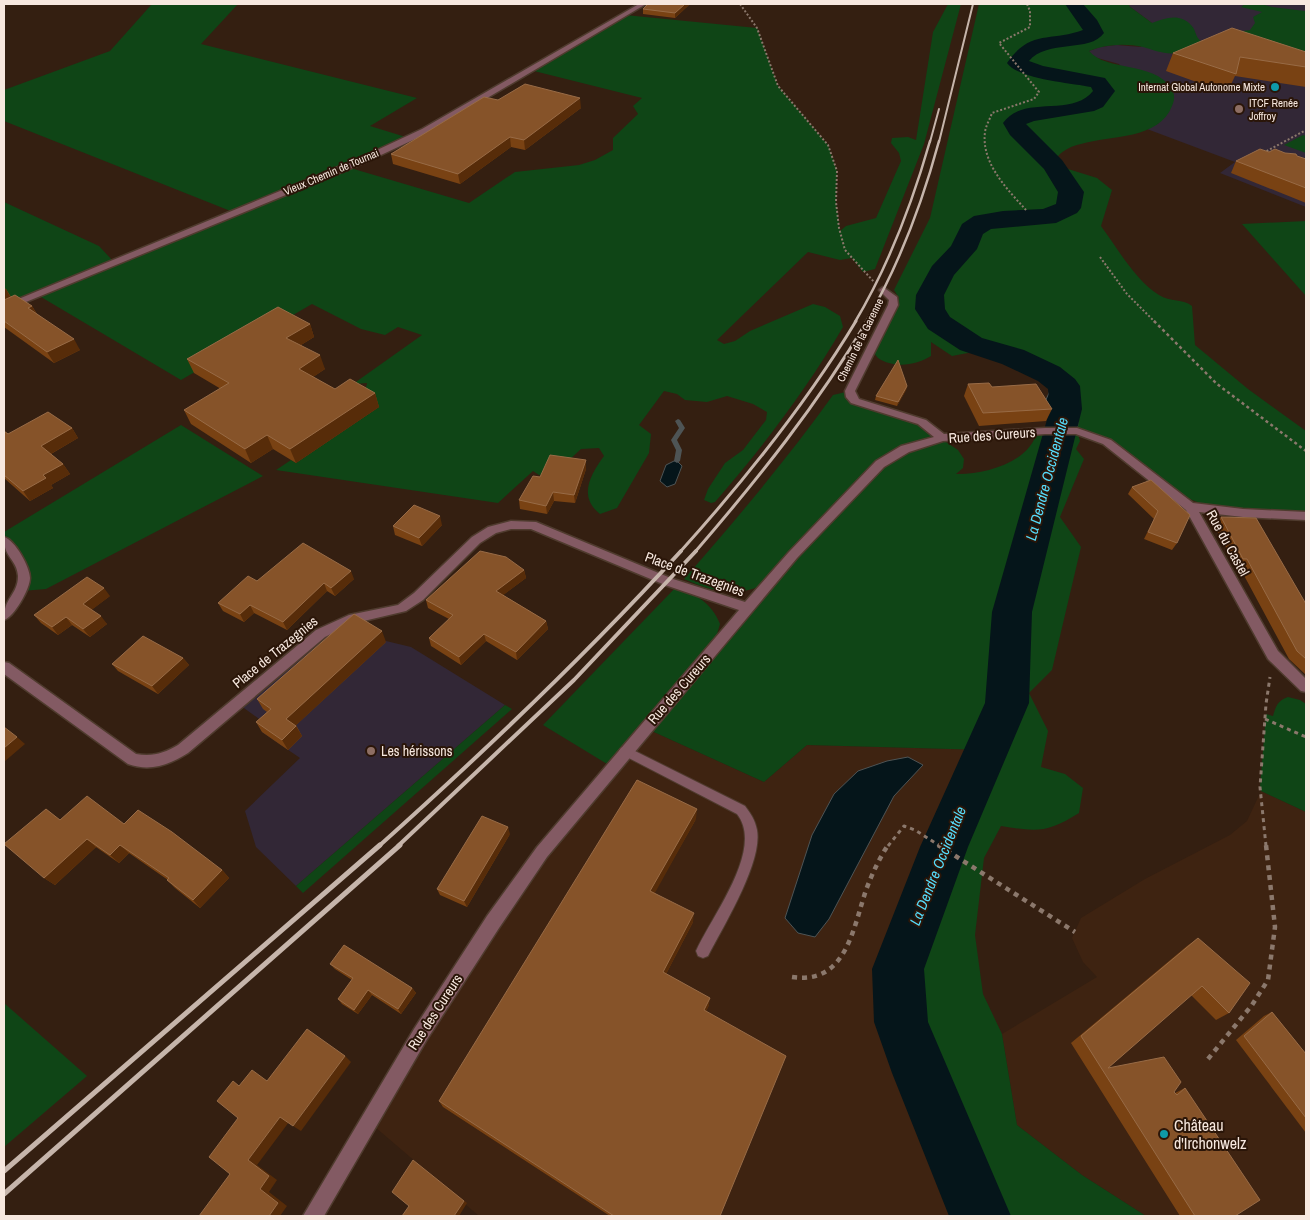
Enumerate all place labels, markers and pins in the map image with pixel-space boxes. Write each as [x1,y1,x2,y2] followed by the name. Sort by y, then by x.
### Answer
[1138,80,1265,94] place label: Internat Global Autonome Mixte
[1269,81,1281,93] marker: Internat Global Autonome Mixte
[1249,96,1298,123] place label: ITCF Renée Joffroy
[1233,103,1245,115] marker: ITCF Renée Joffroy
[381,742,453,760] place label: Les hérissons
[365,745,377,757] marker: Les hérissons
[1174,1114,1247,1154] place label: Château d'Irchonwelz
[1158,1128,1170,1140] marker: Château d'Irchonwelz

